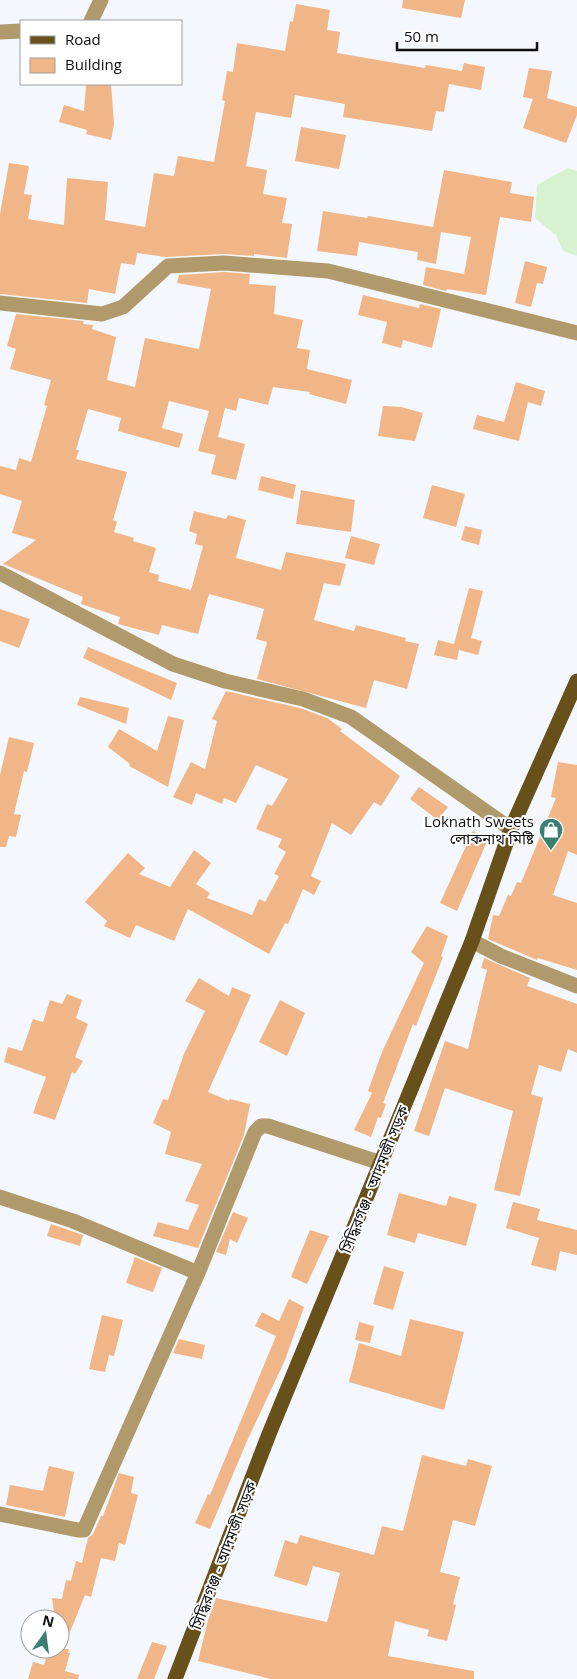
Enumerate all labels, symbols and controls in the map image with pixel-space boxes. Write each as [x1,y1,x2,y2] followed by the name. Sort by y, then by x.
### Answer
[20,20,182,85] legend
[397,20,537,52] scale bar
[404,26,439,46] text: 50 m
[65,29,101,49] text: Road
[65,54,122,74] text: Building
[424,811,535,848] place label: Loknath Sweets লোকনাথ মিষ্টি
[538,817,564,851] shop icon: Loknath Sweets লোকনাথ মিষ্টি
[335,1101,413,1257] street label: সিদ্ধিরগঞ্জ - আদমজী সড়ক
[185,1477,261,1633] street label: সিদ্ধিরগঞ্জ - আদমজী সড়ক
[20,1609,70,1659] north arrow
[40,1610,56,1631] text: N

